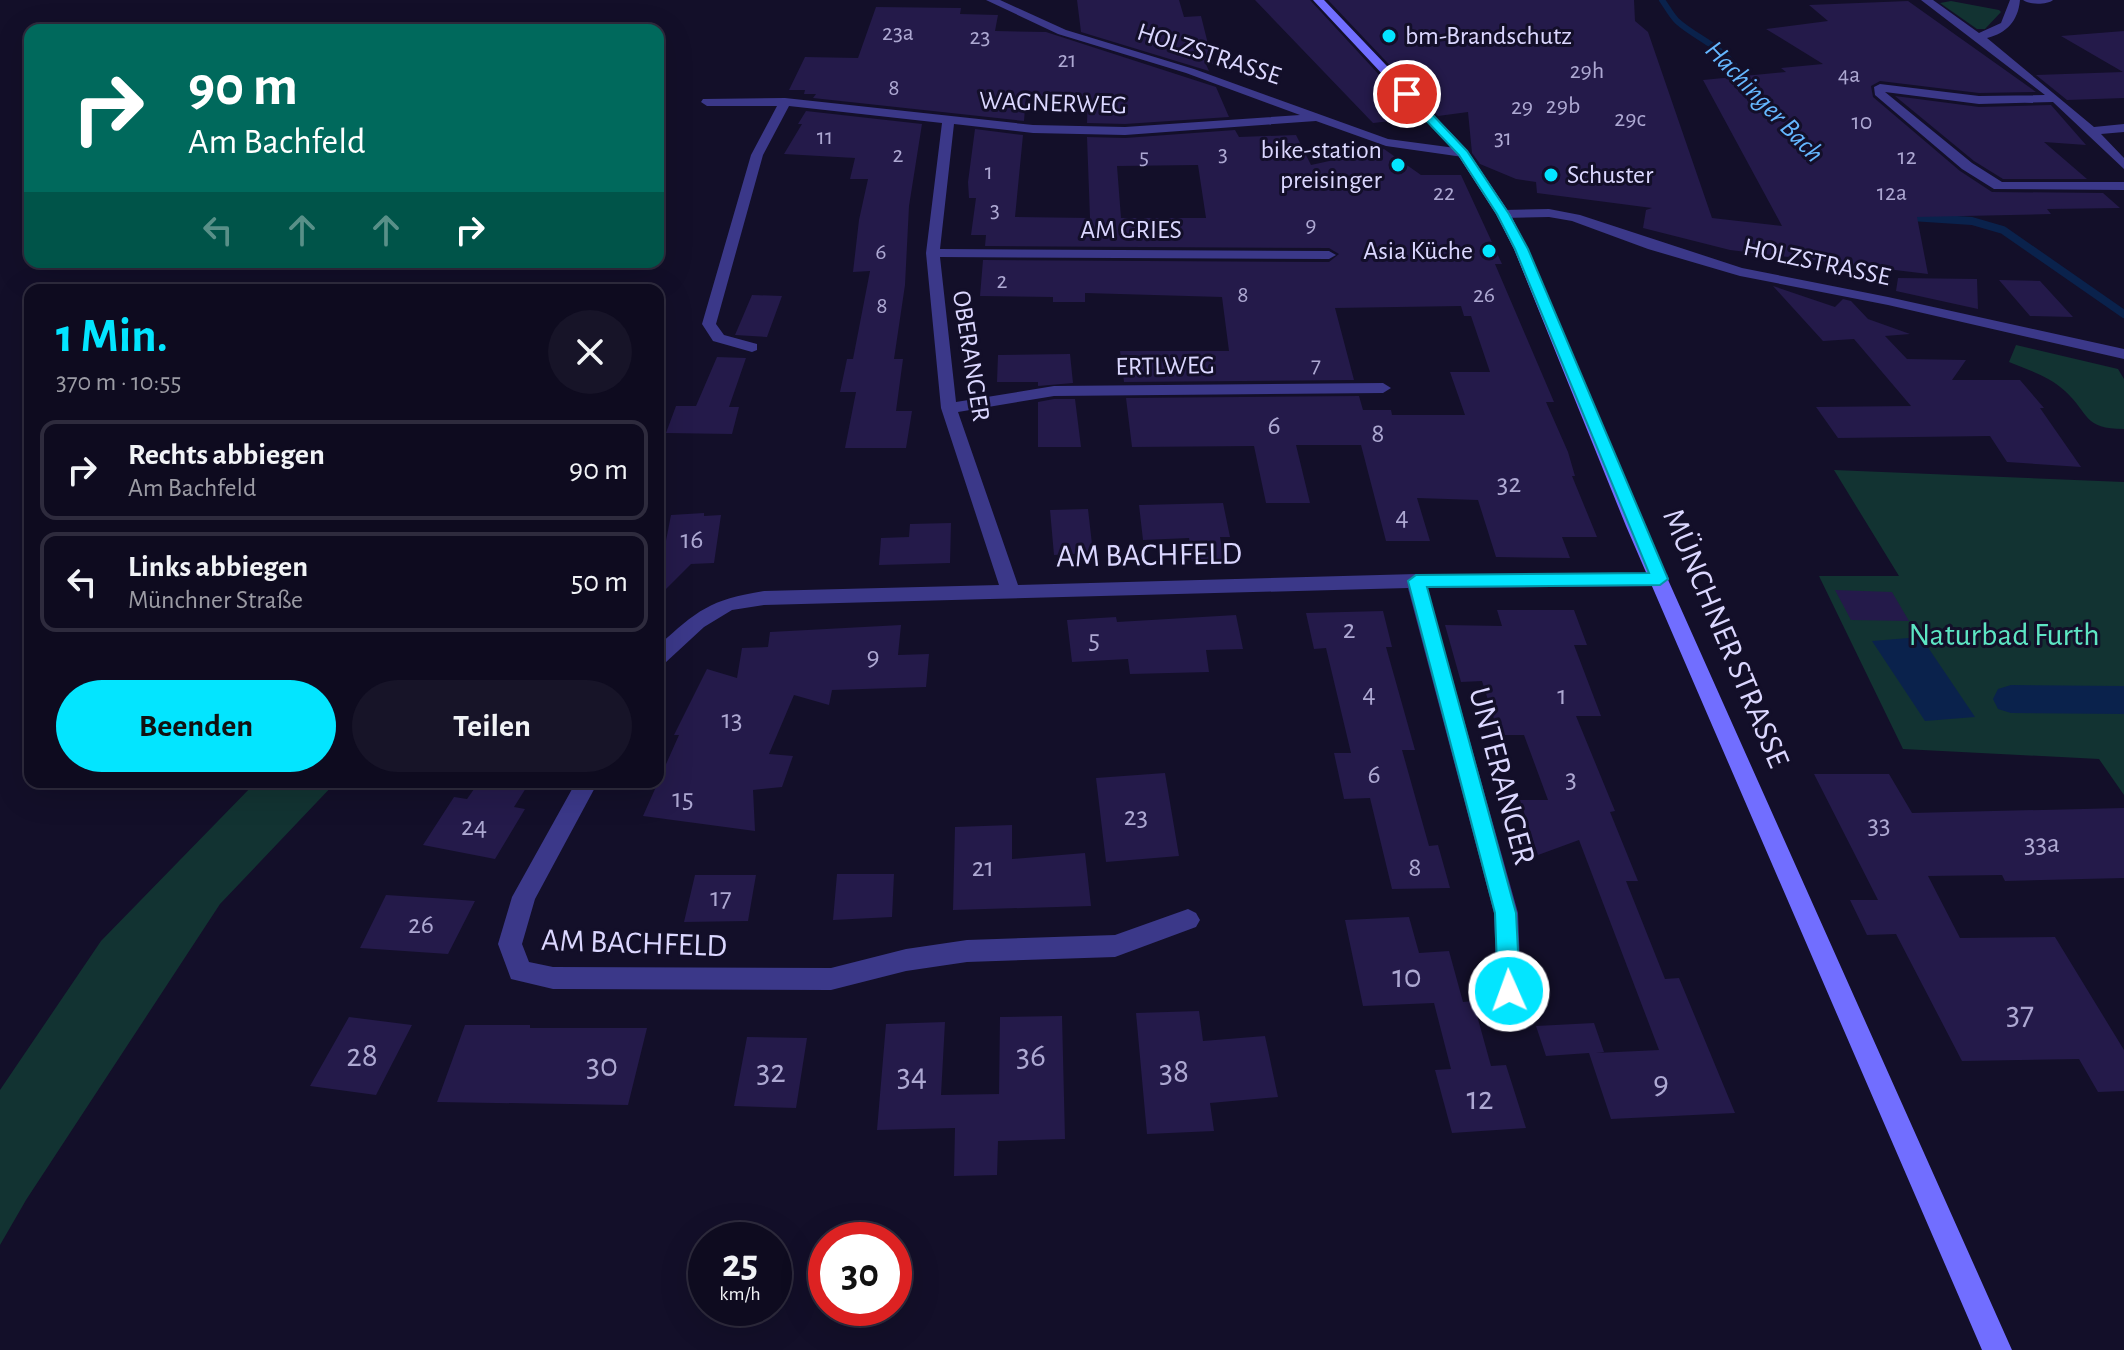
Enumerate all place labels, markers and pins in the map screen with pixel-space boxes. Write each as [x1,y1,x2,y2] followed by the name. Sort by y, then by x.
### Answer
[1405,23,1572,49] place label: bm-Brandschutz
[1380,27,1398,45] marker: bm-Brandschutz
[1373,60,1441,128] pin
[1261,137,1383,193] place label: bike-station preisinger
[1389,156,1407,174] marker: bike-station preisinger
[1567,162,1654,188] place label: Schuster
[1542,166,1560,184] marker: Schuster
[1363,238,1473,264] place label: Asia Küche
[1480,242,1498,260] marker: Asia Küche

